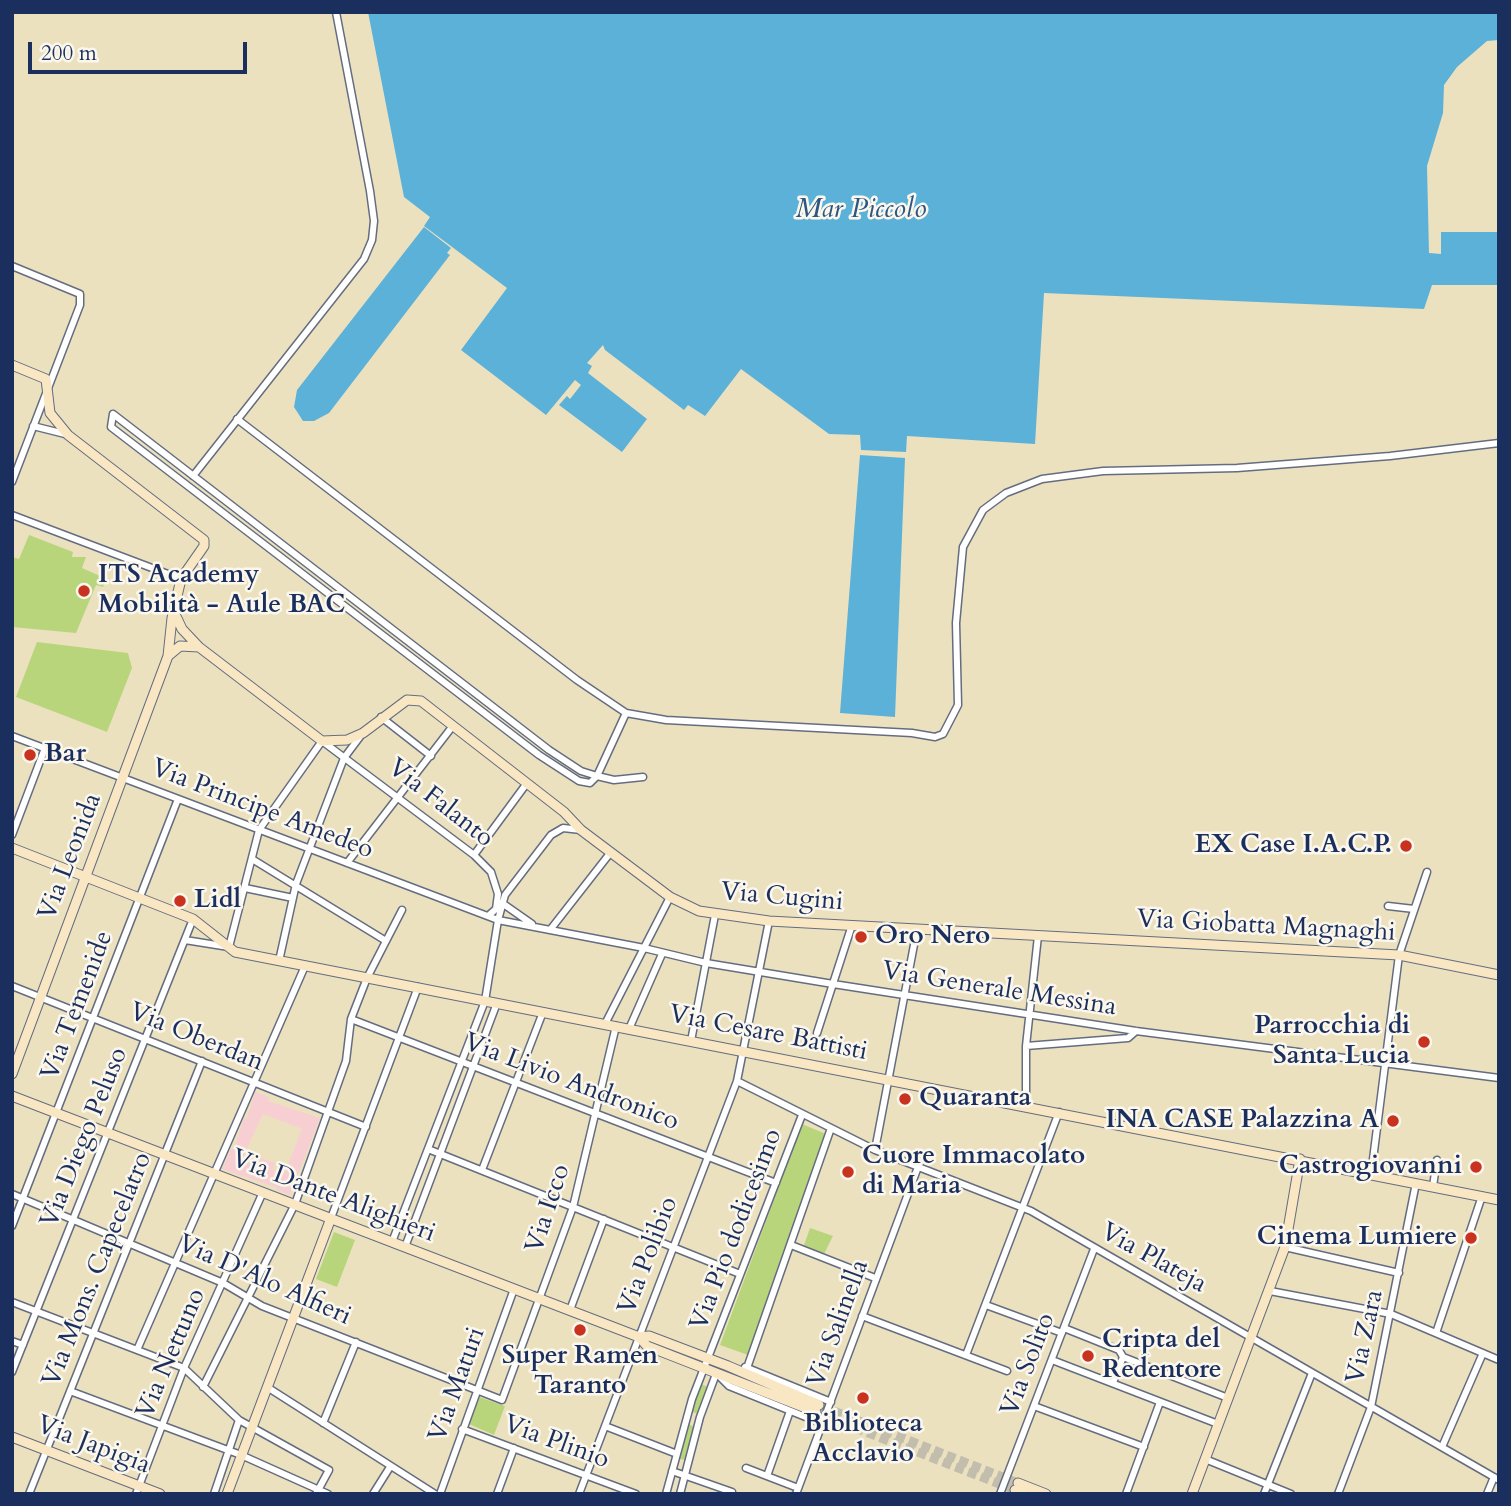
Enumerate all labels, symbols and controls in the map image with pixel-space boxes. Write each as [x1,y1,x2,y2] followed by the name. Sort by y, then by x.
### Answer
[32,28,250,72] scale bar
[41,39,97,68] text: 200 m
[795,194,927,228] water label: Mar Piccolo
[98,560,345,622] place label: ITS Academy Mobilità - Aule BAC
[76,583,92,599] marker: ITS Academy Mobilità - Aule BAC
[44,739,86,771] place label: Bar
[22,747,38,763] marker: Bar
[147,753,377,867] street label: Via Principe Amedeo
[381,753,499,855] street label: Via Falanto
[33,789,109,925] street label: Via Leonida
[1195,830,1392,862] place label: EX Case I.A.C.P.
[1398,838,1414,854] marker: EX Case I.A.C.P.
[719,877,845,919] street label: Via Cugini
[194,885,241,917] place label: Lidl
[172,893,188,909] marker: Lidl
[1136,905,1396,949] street label: Via Giobatta Magnaghi
[875,921,990,953] place label: Oro Nero
[35,927,121,1085] street label: Via Temenide
[853,929,869,945] marker: Oro Nero
[880,956,1118,1024] street label: Via Generale Messina
[124,997,268,1079] street label: Via Oberdan
[666,999,870,1069] street label: Via Cesare Battisti
[1254,1011,1410,1072] place label: Parrocchia di Santa Lucia
[459,1028,683,1138] street label: Via Livio Andronico
[1416,1034,1432,1050] marker: Parrocchia di Santa Lucia
[35,1043,135,1233] street label: Via Diego Peluso
[919,1083,1031,1115] place label: Quaranta
[897,1091,913,1107] marker: Quaranta
[1105,1105,1379,1137] place label: INA CASE Palazzina A
[1385,1113,1401,1129] marker: INA CASE Palazzina A
[684,1125,790,1335] street label: Via Pio dodicesimo
[862,1141,1085,1202] place label: Cuore Immacolato di Maria
[227,1144,439,1250] street label: Via Dante Alighieri
[37,1148,159,1392] street label: Via Mons. Capecelatro
[1279,1151,1462,1183] place label: Castrogiovanni
[1468,1159,1484,1175] marker: Castrogiovanni
[520,1161,578,1257] street label: Via Icco
[840,1164,856,1180] marker: Cuore Immacolato di Maria
[612,1193,686,1319] street label: Via Polibio
[1095,1217,1211,1301] street label: Via Plateja
[1257,1222,1457,1254] place label: Cinema Lumiere
[173,1229,355,1333] street label: Via D'Alo Alfieri
[1463,1230,1479,1246] marker: Cinema Lumiere
[801,1256,877,1392] street label: Via Salinella
[131,1284,213,1424] street label: Via Nettuno
[1341,1287,1391,1387] street label: Via Zara
[995,1309,1063,1421] street label: Via Solìto
[572,1322,588,1338] marker: Super Ramen Taranto
[423,1323,493,1447] street label: Via Maturi
[1102,1325,1222,1386] place label: Cripta del Redentore
[502,1341,658,1402] place label: Super Ramen Taranto
[1080,1348,1096,1364] marker: Cripta del Redentore
[855,1390,871,1406] marker: Biblioteca Acclavio
[803,1409,923,1470] place label: Biblioteca Acclavio
[32,1410,154,1482] street label: Via Japigia
[499,1410,613,1476] street label: Via Plinio

